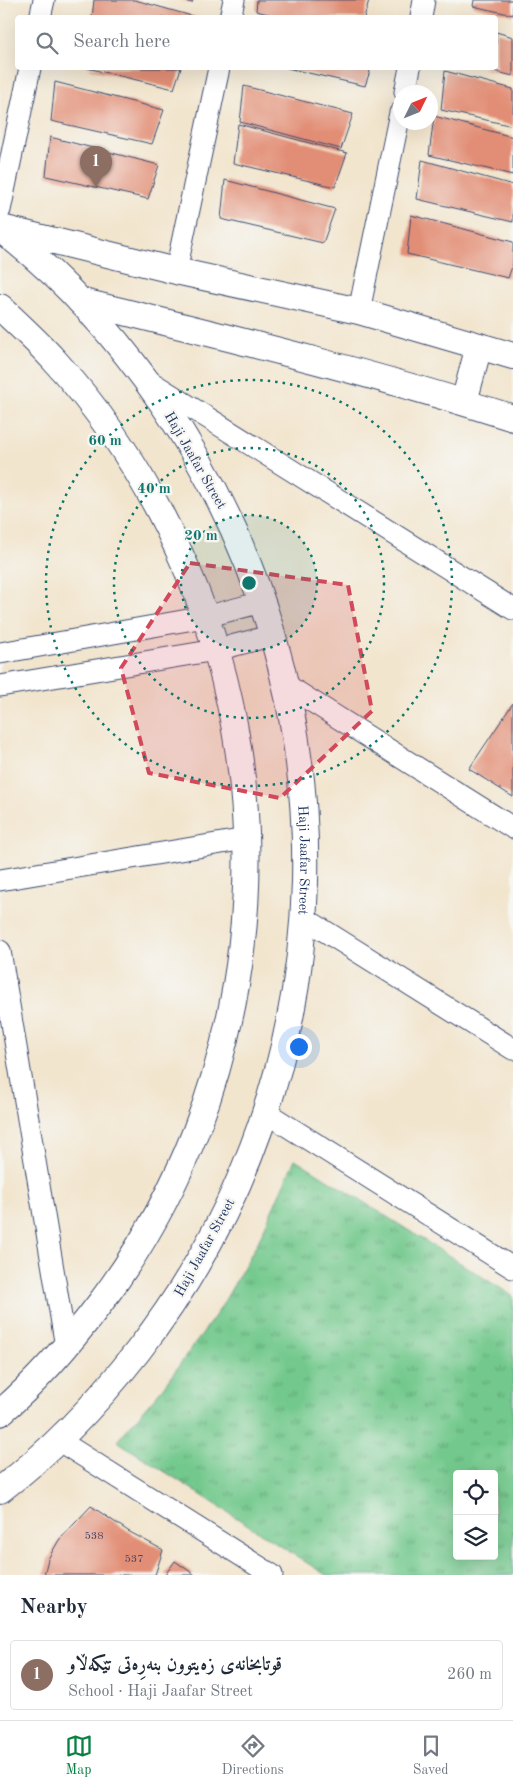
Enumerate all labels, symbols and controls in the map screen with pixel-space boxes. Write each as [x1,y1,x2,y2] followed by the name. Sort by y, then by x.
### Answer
[15,15,498,70] search box
[33,29,61,57] icon: search
[73,33,170,52] text: Search here
[393,85,438,130] north arrow
[80,146,112,187] pin: 1
[162,409,229,512] street label: Haji Jaafar Street
[88,434,122,449] text: 60 m
[137,482,171,497] text: 40 m
[184,529,218,544] text: 20 m
[240,574,258,592] centre of rings
[295,805,311,915] street label: Haji Jaafar Street
[286,1034,312,1060] your location
[172,1196,238,1299] street label: Haji Jaafar Street
[453,1470,498,1560] map controls
[453,1470,498,1515] button: locate
[453,1515,498,1560] button: layers
[84,1531,104,1542] house number: 538
[124,1554,144,1565] house number: 537
[20,1597,88,1618] text: Nearby
[68,1656,282,1675] text: قوتابخانەی زەیتوون بنەرِەتی تێکەڵاو
[32,1667,42,1683] text: 1
[447,1667,492,1683] text: 260 m
[68,1684,253,1700] text: School · Haji Jaafar Street
[65,1732,93,1779] tab: Map
[222,1732,284,1779] tab: Directions
[413,1732,448,1779] tab: Saved

